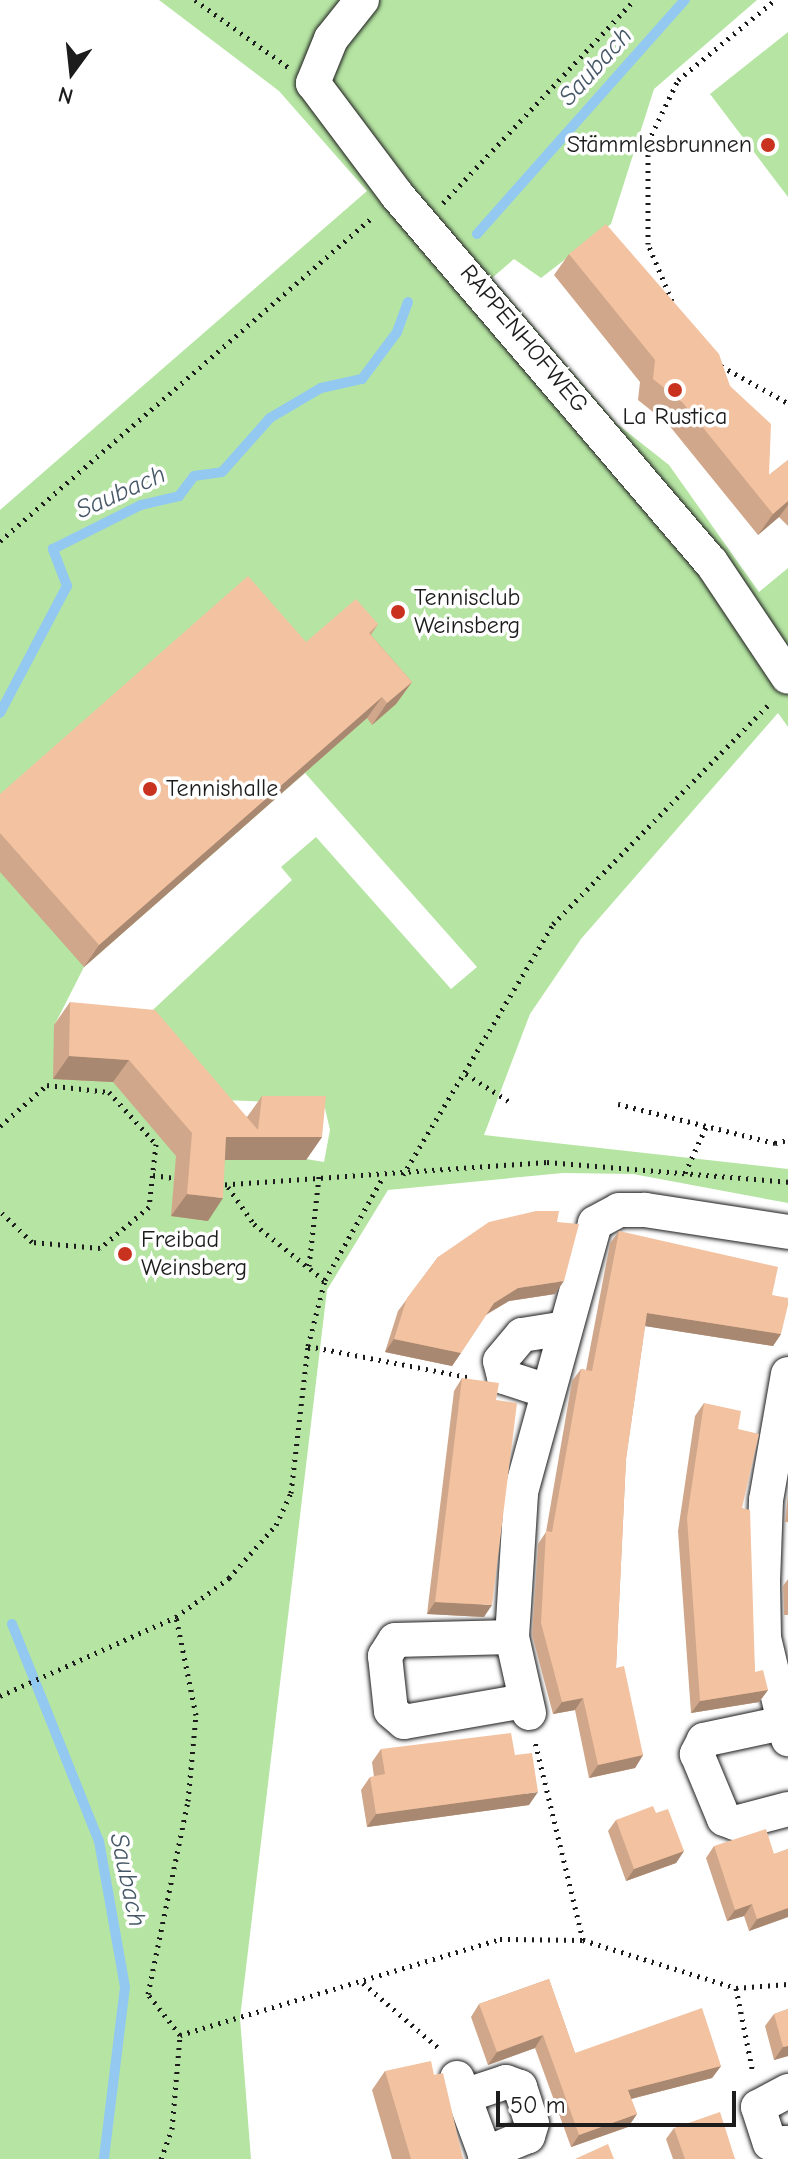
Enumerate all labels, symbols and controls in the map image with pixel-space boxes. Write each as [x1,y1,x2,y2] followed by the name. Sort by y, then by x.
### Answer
[553,21,639,113] water label: Saubach
[32,32,112,112] north arrow
[55,81,76,110] text: N
[567,131,752,159] place label: Stämmlesbrunnen
[759,136,777,154] marker: Stämmlesbrunnen
[454,259,594,419] street label: RAPPENHOFWEG
[666,381,684,399] marker: La Rustica
[623,403,727,431] place label: La Rustica
[71,459,171,527] water label: Saubach
[414,584,520,640] place label: Tennisclub Weinsberg
[389,603,407,621] marker: Tennisclub Weinsberg
[166,775,278,803] place label: Tennishalle
[141,780,159,798] marker: Tennishalle
[141,1226,247,1282] place label: Freibad Weinsberg
[116,1245,134,1263] marker: Freibad Weinsberg
[102,1830,152,1930] water label: Saubach
[500,2075,740,2125] scale bar
[510,2091,566,2119] text: 50 m

